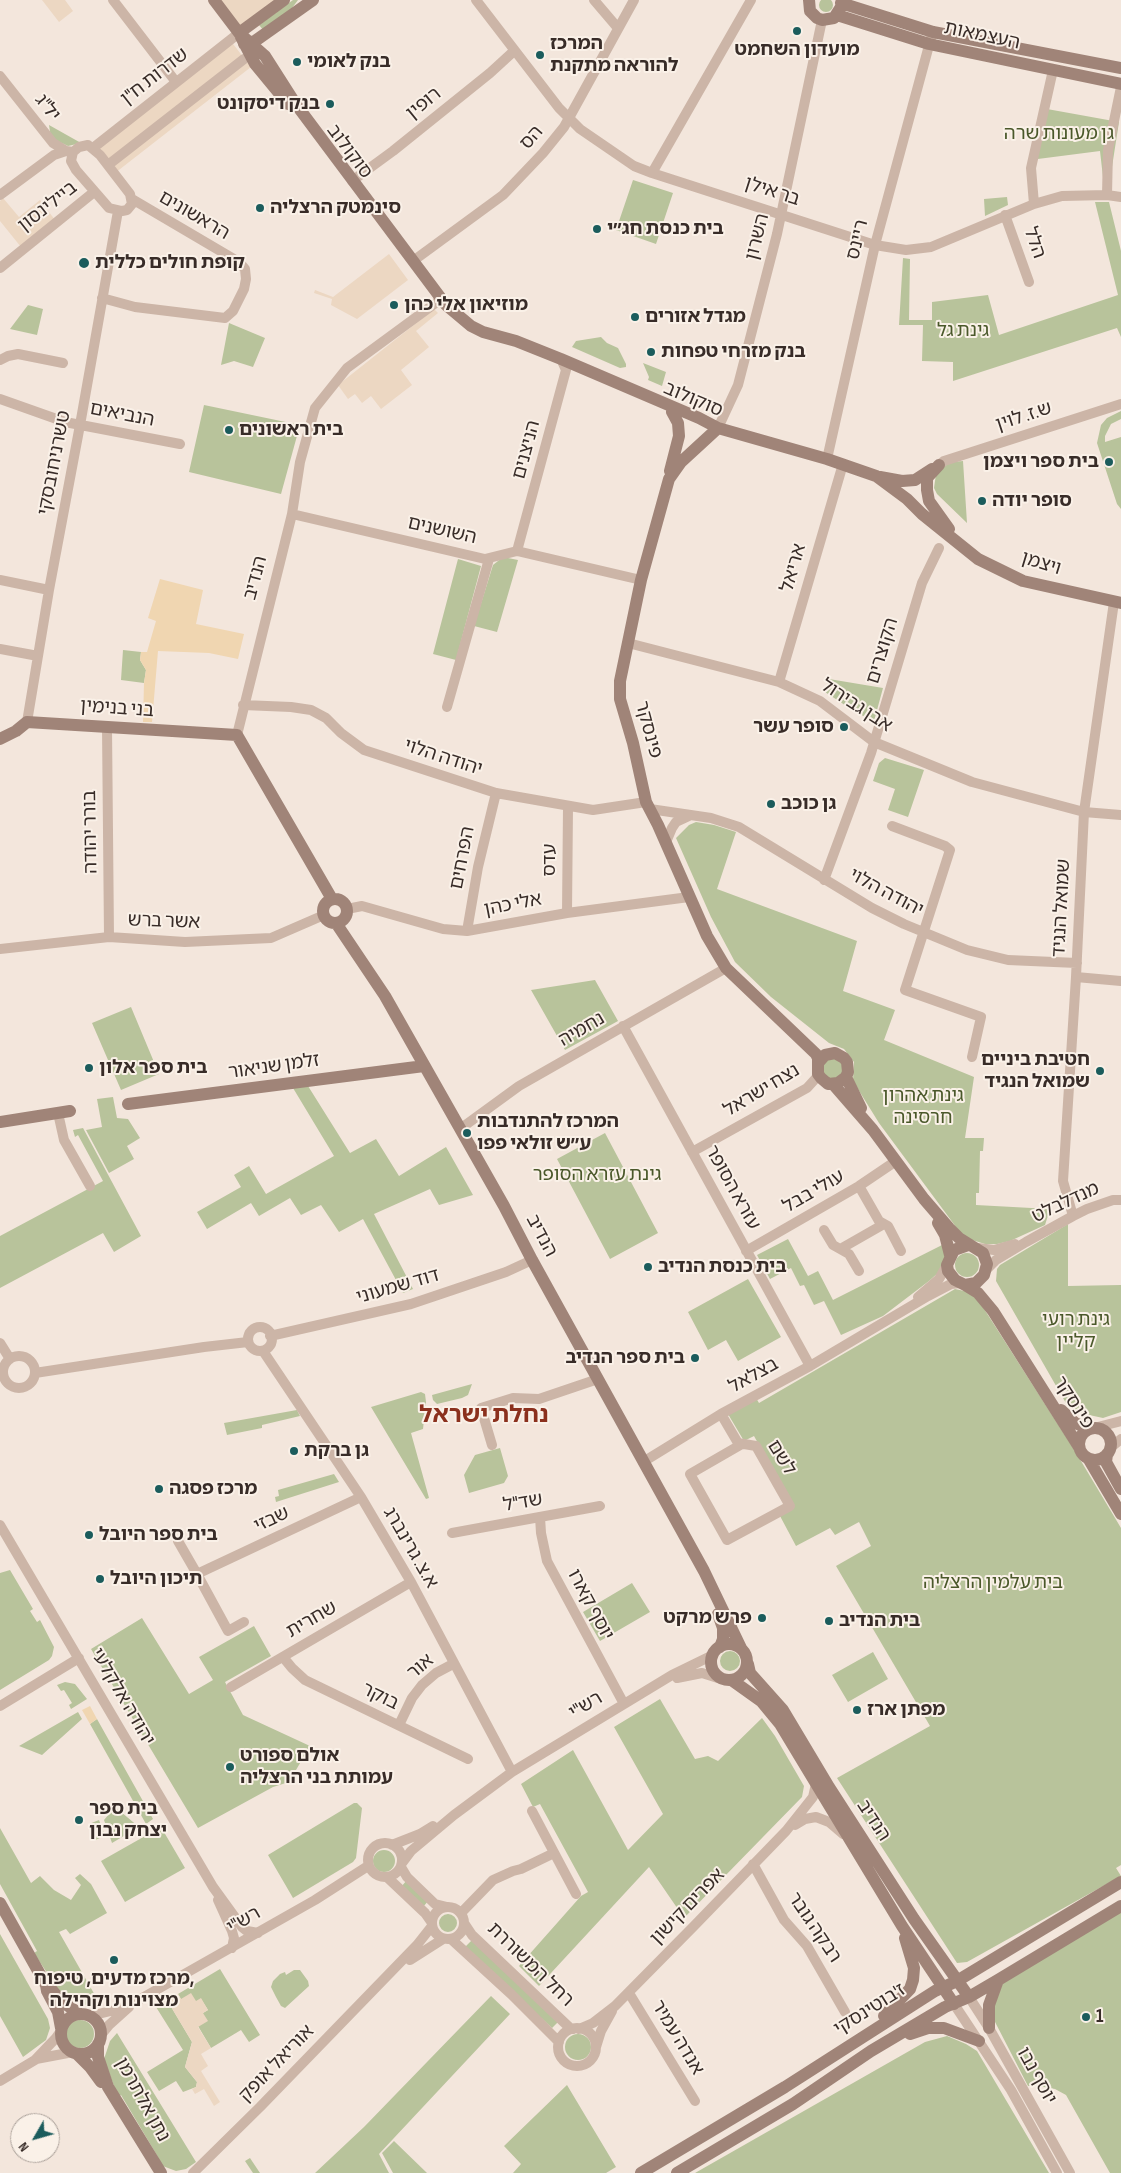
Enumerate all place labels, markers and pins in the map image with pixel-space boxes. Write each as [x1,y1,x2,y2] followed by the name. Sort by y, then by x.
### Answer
[791,25,803,37] marker: מועדון השחמט
[550,33,679,77] place label: המרכז להוראה מתקנת
[734,39,860,61] place label: מועדון השחמט
[534,49,546,61] marker: המרכז להוראה מתקנת
[307,51,391,73] place label: בנק לאומי
[291,56,303,68] marker: בנק לאומי
[217,93,320,115] place label: בנק דיסקונט
[324,98,336,110] marker: בנק דיסקונט
[270,197,401,219] place label: סינמטק הרצליה
[254,202,266,214] marker: סינמטק הרצליה
[607,218,724,240] place label: בית כנסת חג״י
[591,223,603,235] marker: בית כנסת חג״י
[95,252,245,274] place label: קופת חולים כללית
[77,256,91,270] marker: קופת חולים כללית
[404,294,528,316] place label: מוזיאון אלי כהן
[388,299,400,311] marker: מוזיאון אלי כהן
[645,306,746,328] place label: מגדל אזורים
[629,311,641,323] marker: מגדל אזורים
[661,341,806,363] place label: בנק מזרחי טפחות
[645,346,657,358] marker: בנק מזרחי טפחות
[239,419,343,441] place label: בית ראשונים
[223,424,235,436] marker: בית ראשונים
[983,451,1099,473] place label: בית ספר ויצמן
[1103,456,1115,468] marker: בית ספר ויצמן
[992,490,1072,512] place label: סופר יודה
[976,495,988,507] marker: סופר יודה
[753,716,834,738] place label: סופר עשר
[838,721,850,733] marker: סופר עשר
[781,793,836,815] place label: גן כוכב
[765,798,777,810] marker: גן כוכב
[981,1049,1090,1093] place label: חטיבת ביניים שמואל הנגיד
[99,1057,207,1079] place label: בית ספר אלון
[83,1062,95,1074] marker: בית ספר אלון
[1094,1065,1106,1077] marker: חטיבת ביניים שמואל הנגיד
[477,1111,619,1155] place label: המרכז להתנדבות ע״ש זולאי פפו
[461,1127,473,1139] marker: המרכז להתנדבות ע״ש זולאי פפו
[658,1256,787,1278] place label: בית כנסת הנדיב
[642,1261,654,1273] marker: בית כנסת הנדיב
[566,1347,685,1369] place label: בית ספר הנדיב
[689,1352,701,1364] marker: בית ספר הנדיב
[304,1440,369,1462] place label: גן ברקת
[288,1445,300,1457] marker: גן ברקת
[169,1478,257,1500] place label: מרכז פסגה
[153,1483,165,1495] marker: מרכז פסגה
[99,1524,218,1546] place label: בית ספר היובל
[83,1529,95,1541] marker: בית ספר היובל
[110,1568,202,1590] place label: תיכון היובל
[94,1573,106,1585] marker: תיכון היובל
[663,1607,752,1629] place label: פרש מרקט
[839,1610,920,1632] place label: בית הנדיב
[756,1612,768,1624] marker: פרש מרקט
[823,1615,835,1627] marker: בית הנדיב
[867,1699,945,1721] place label: מפתן ארז
[851,1704,863,1716] marker: מפתן ארז
[240,1745,393,1789] place label: אולם ספורט עמותת בני הרצליה
[224,1761,236,1773] marker: אולם ספורט עמותת בני הרצליה
[89,1798,167,1842] place label: בית ספר יצחק נבון
[73,1814,85,1826] marker: בית ספר יצחק נבון
[108,1954,120,1966] marker: מרכז מדעים, טיפוח, מצוינות וקהילה
[34,1968,194,2012] place label: מרכז מדעים, טיפוח, מצוינות וקהילה
[1096,2006,1103,2028] place label: 1
[1080,2011,1092,2023] marker: 1

